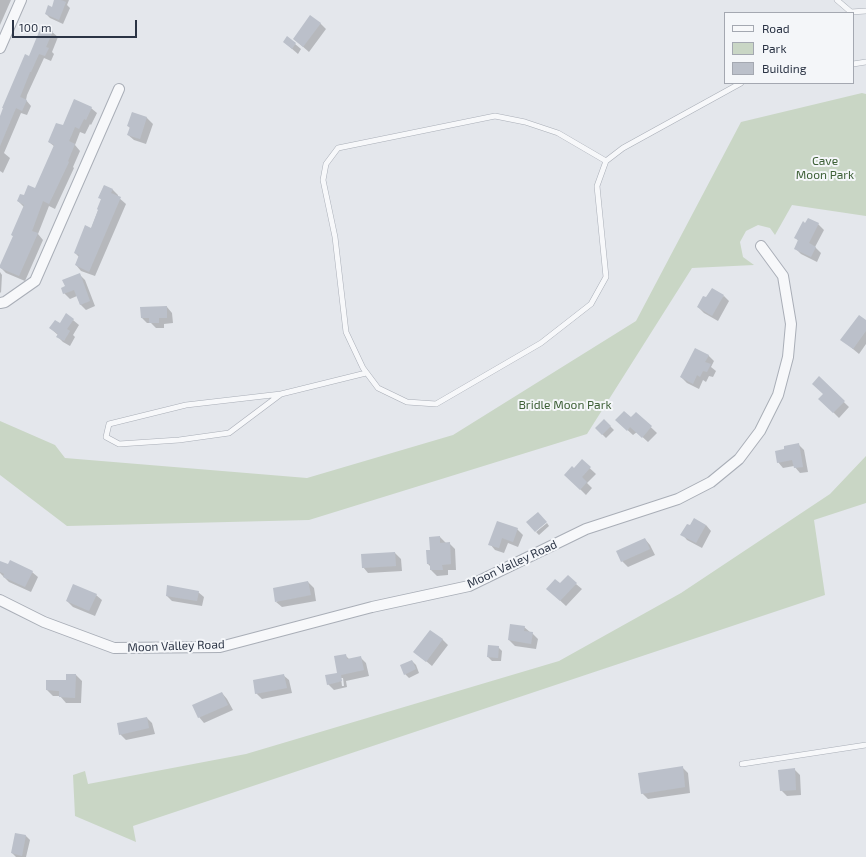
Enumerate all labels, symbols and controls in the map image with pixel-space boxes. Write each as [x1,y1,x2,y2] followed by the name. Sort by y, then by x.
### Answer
[14,12,139,38] scale bar
[724,12,854,84] legend
[19,20,51,34] text: 100 m
[762,21,790,35] text: Road
[762,41,787,55] text: Park
[762,61,806,75] text: Building
[796,154,854,182] park label: Cave Moon Park
[518,398,612,412] park label: Bridle Moon Park
[465,537,559,591] street label: Moon Valley Road
[127,637,225,655] street label: Moon Valley Road

